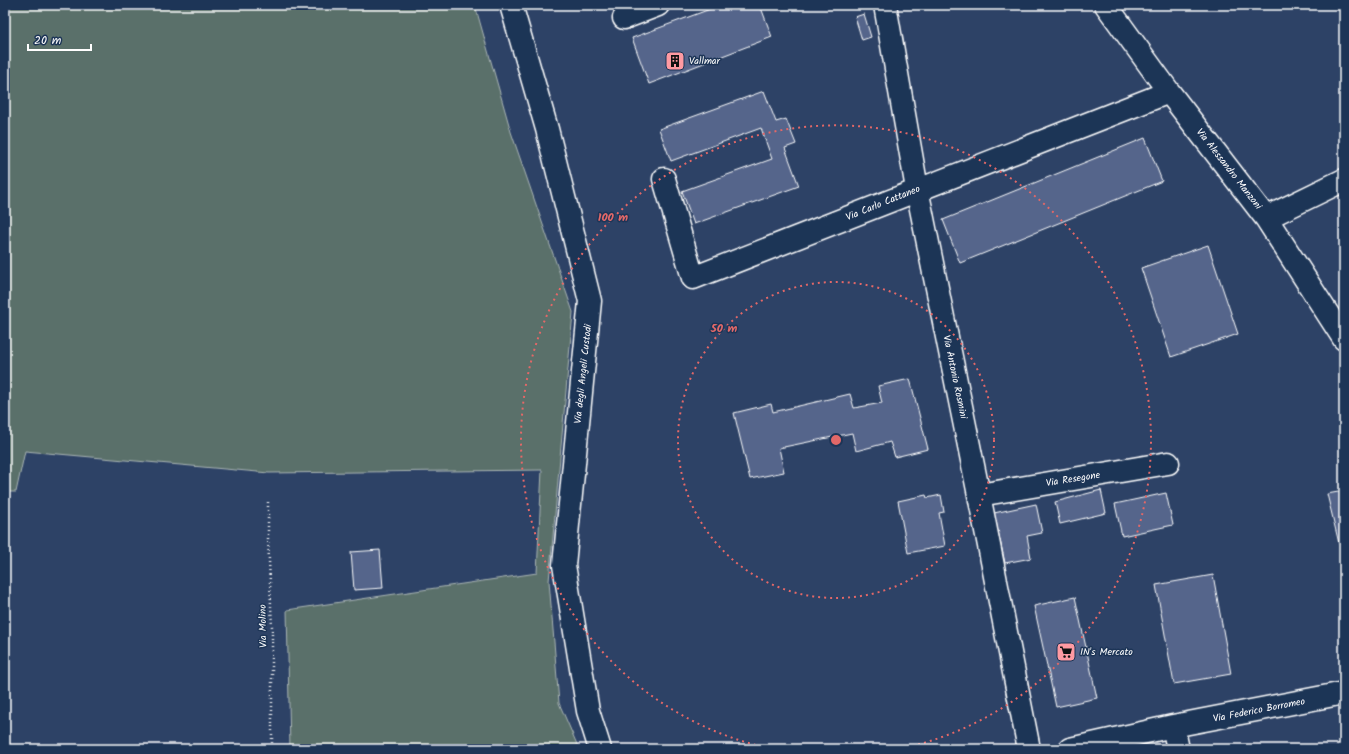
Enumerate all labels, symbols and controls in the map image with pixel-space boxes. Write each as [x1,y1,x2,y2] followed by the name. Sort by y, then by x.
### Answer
[28,26,91,52] scale bar
[34,31,62,50] text: 20 m
[664,50,686,72] building icon: Vallmar
[689,53,721,69] place label: Vallmar
[1192,125,1266,214] street label: Via Alessandro Manzoni
[843,181,923,225] street label: Via Carlo Cattaneo
[598,208,628,227] text: 100 m
[710,319,738,338] text: 50 m
[570,323,596,424] street label: Via degli Angeli Custodi
[938,334,972,421] street label: Via Antonio Rosmini
[829,433,843,447] centre of rings
[1045,467,1102,491] street label: Via Resegone
[255,604,271,648] street label: Via Molino
[1055,641,1077,663] supermarket icon: IN's Mercato
[1080,644,1133,660] place label: IN's Mercato
[1212,693,1307,727] street label: Via Federico Borromeo

